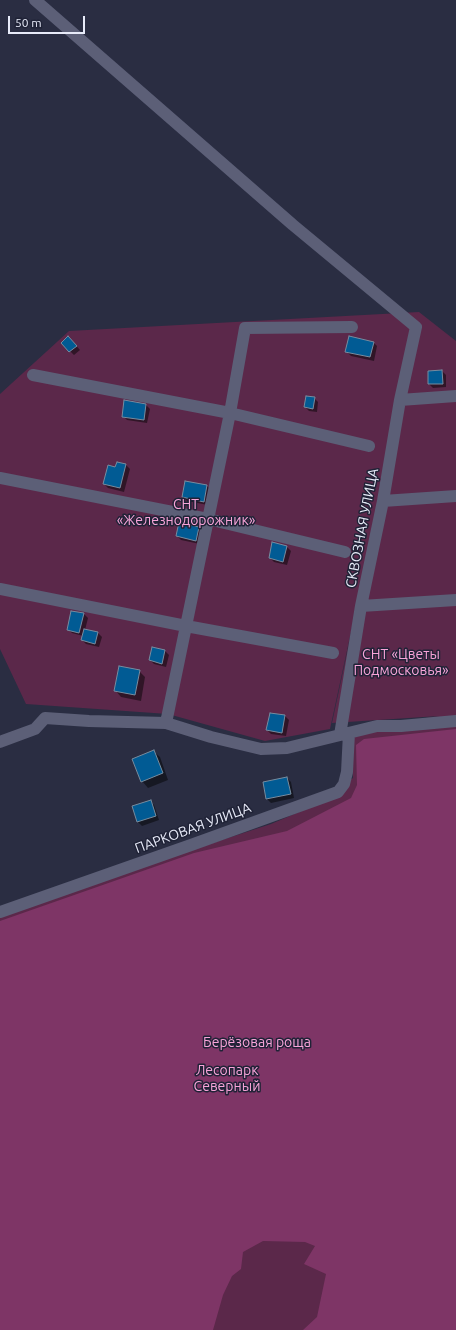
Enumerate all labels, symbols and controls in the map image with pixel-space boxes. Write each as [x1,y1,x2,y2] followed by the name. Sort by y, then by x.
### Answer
[10,8,87,34] scale bar
[15,16,42,29] text: 50 m
[342,467,382,589] street label: СКВОЗНАЯ УЛИЦА
[117,496,255,528] park label: СНТ «Железнодорожник»
[353,646,449,678] park label: СНТ «Цветы Подмосковья»
[133,799,253,857] street label: ПАРКОВАЯ УЛИЦА
[203,1034,311,1050] park label: Берёзовая роща
[194,1062,260,1094] park label: Лесопарк Северный

